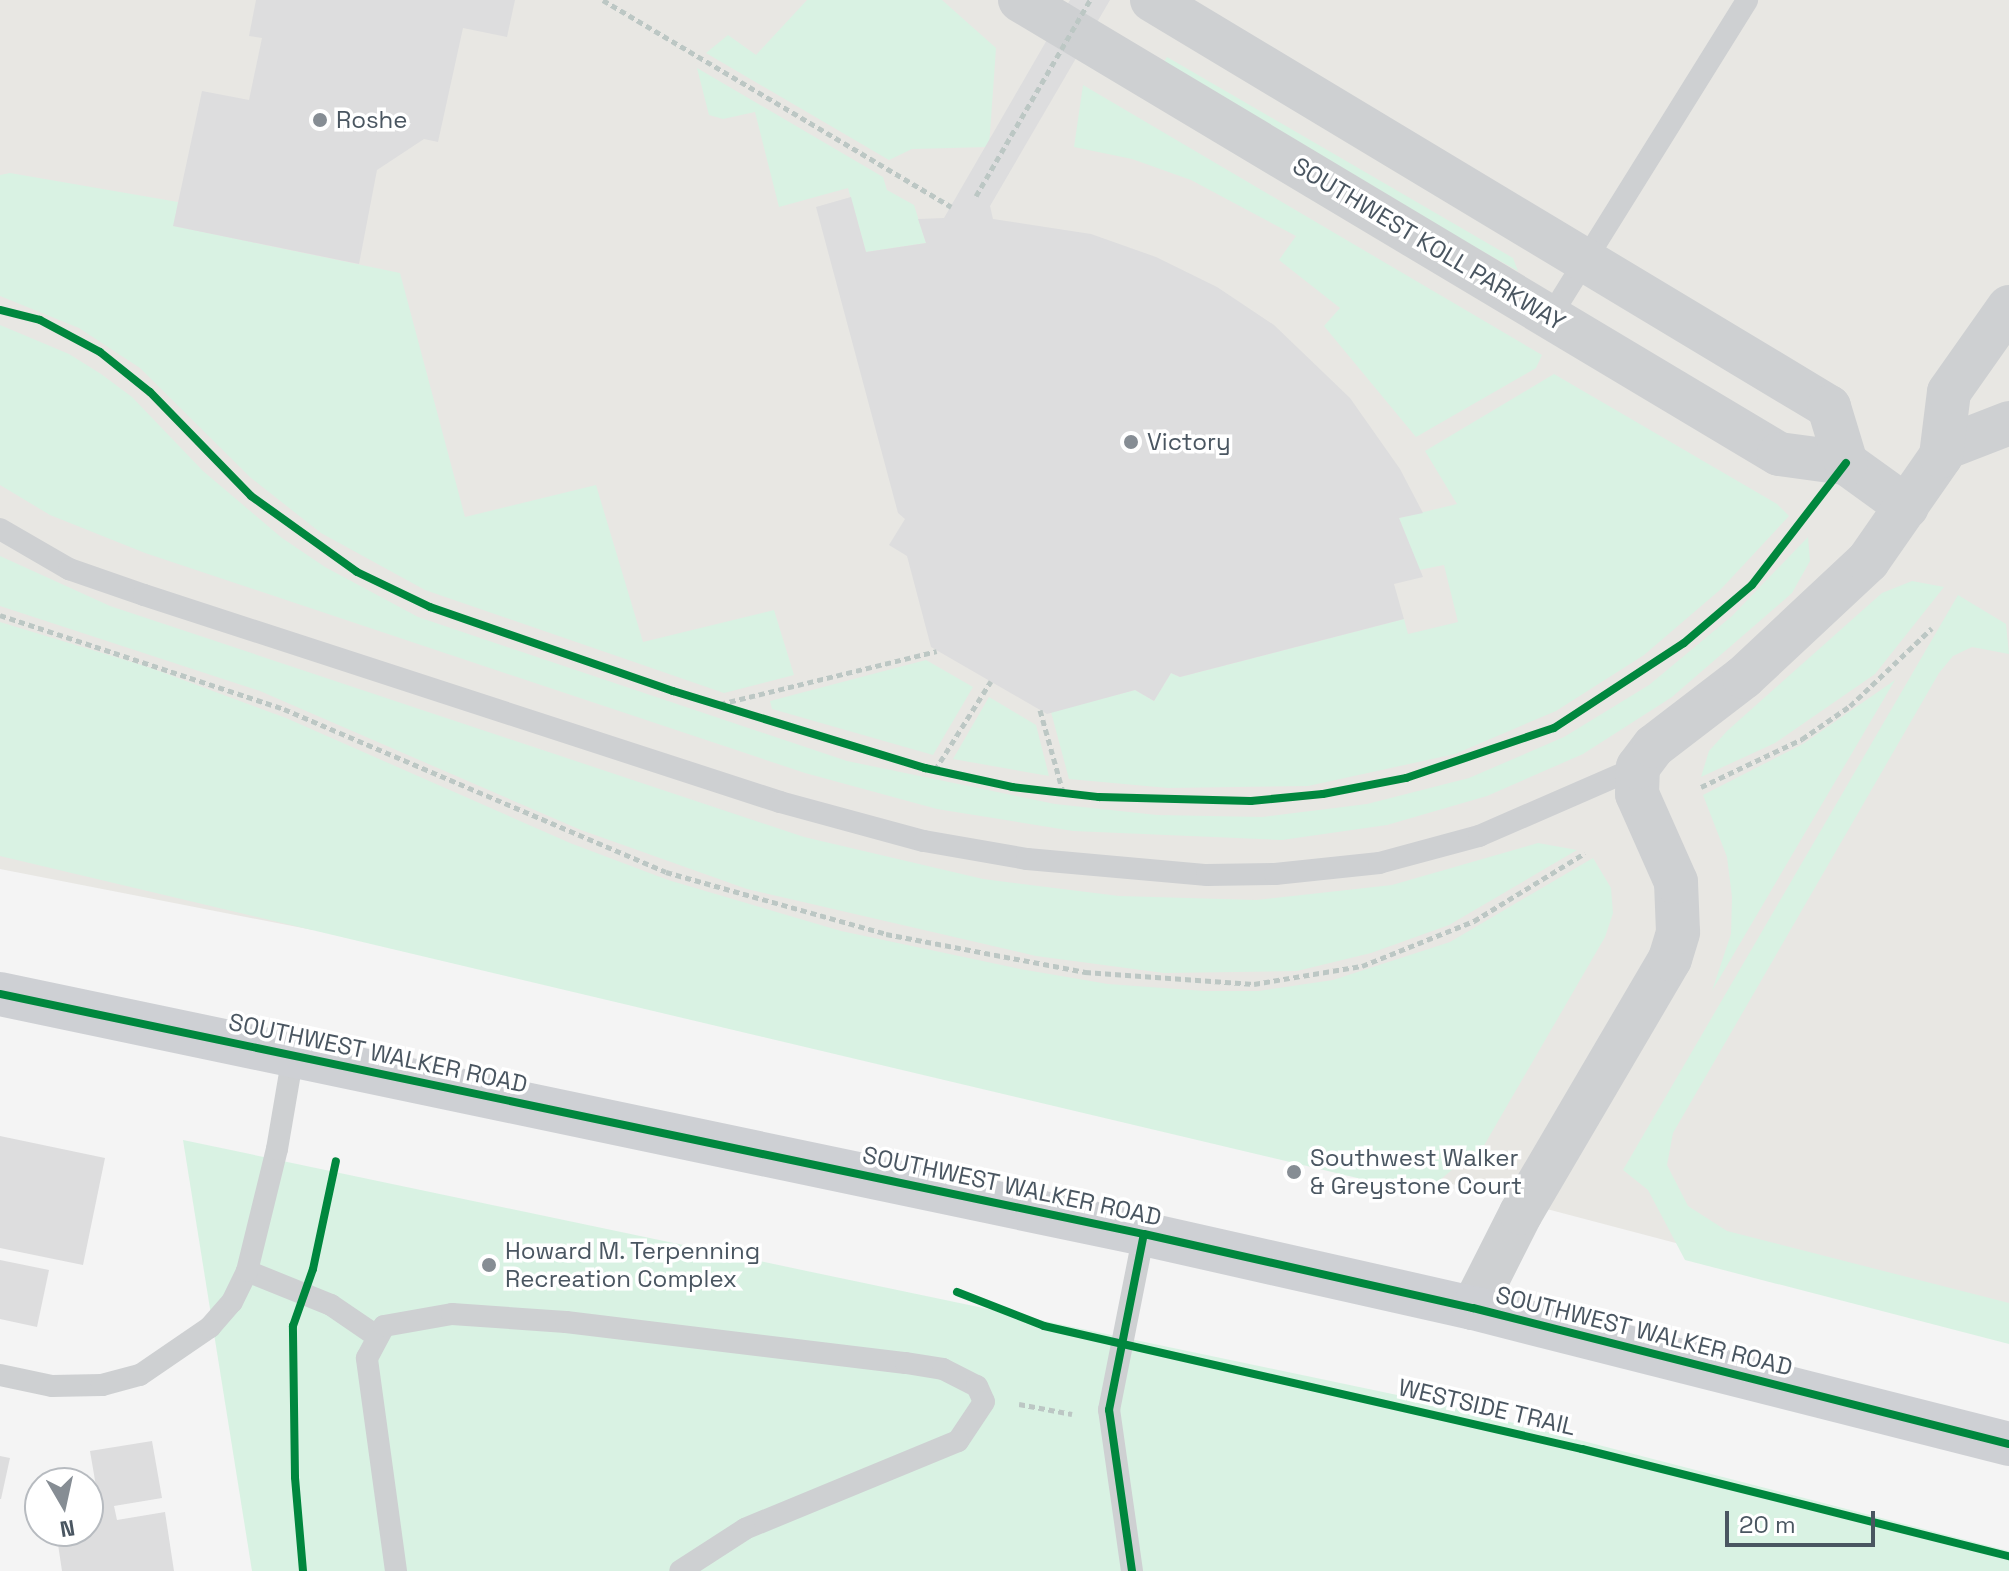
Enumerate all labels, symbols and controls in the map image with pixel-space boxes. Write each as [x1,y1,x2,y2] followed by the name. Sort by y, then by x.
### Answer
[336,106,408,134] place label: Roshe
[311,111,329,129] marker: Roshe
[1287,151,1571,337] street label: SOUTHWEST KOLL PARKWAY
[1147,428,1231,456] place label: Victory
[1122,433,1140,451] marker: Victory
[226,1007,530,1099] street label: SOUTHWEST WALKER ROAD
[860,1140,1164,1232] street label: SOUTHWEST WALKER ROAD
[1310,1144,1522,1200] place label: Southwest Walker & Greystone Court
[1285,1163,1303,1181] marker: Southwest Walker & Greystone Court
[505,1237,761,1293] place label: Howard M. Terpenning Recreation Complex
[480,1256,498,1274] marker: Howard M. Terpenning Recreation Complex
[1492,1280,1796,1382] street label: SOUTHWEST WALKER ROAD
[1395,1373,1579,1441] street label: WESTSIDE TRAIL
[24,1467,104,1547] north arrow
[1729,1495,1879,1545] scale bar
[1739,1509,1796,1540] text: 20 m
[58,1514,77,1544] text: N

